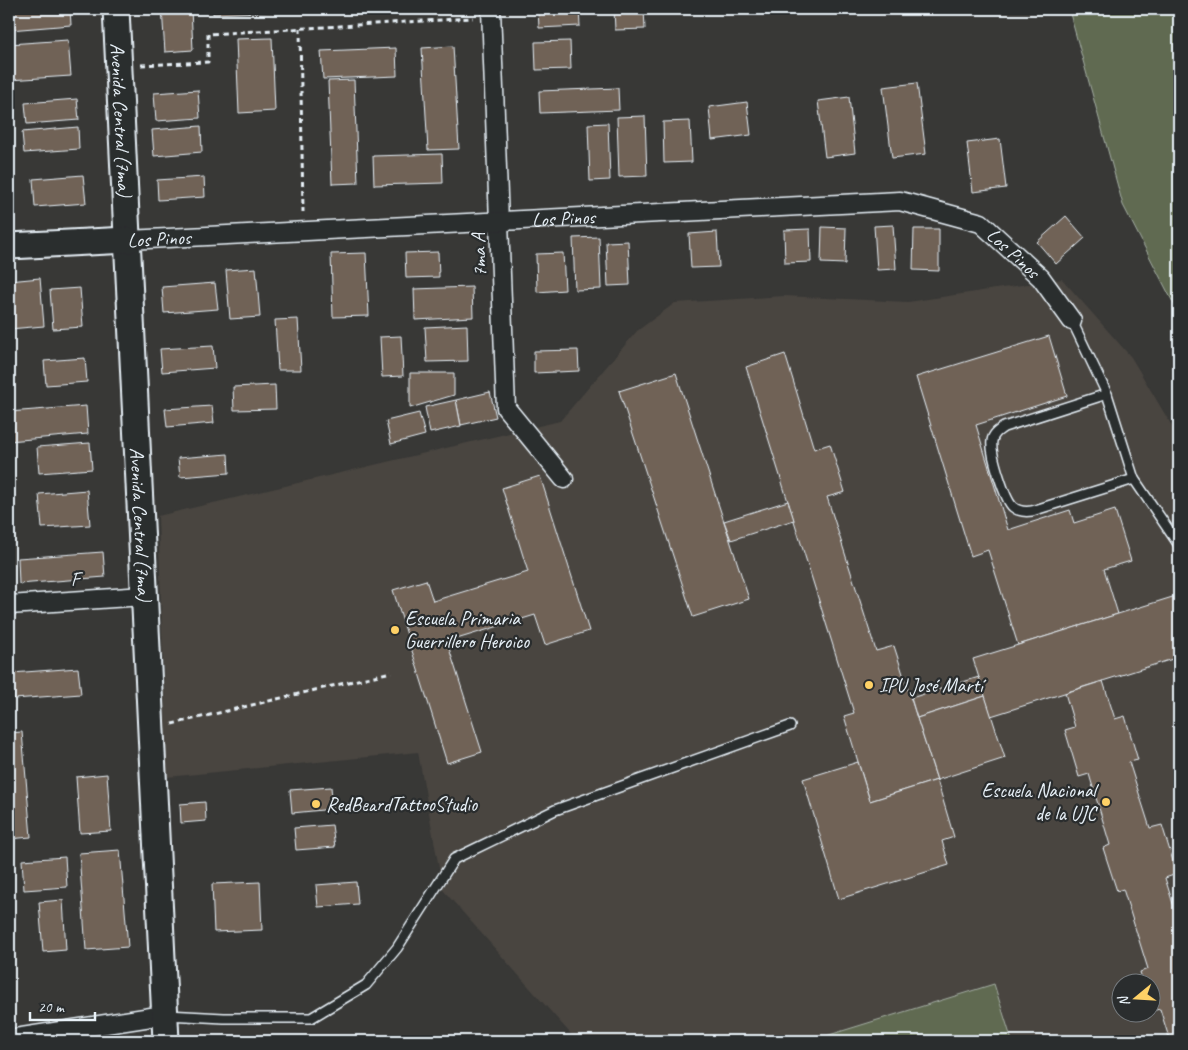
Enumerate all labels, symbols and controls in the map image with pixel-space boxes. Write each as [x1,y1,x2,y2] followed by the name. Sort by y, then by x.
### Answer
[105,42,138,199] street label: Avenida Central (7ma)
[531,204,598,232] street label: Los Pinos
[982,222,1047,285] street label: Los Pinos
[127,224,193,253] street label: Los Pinos
[466,232,492,277] street label: 7ma A
[125,447,157,603] street label: Avenida Central (7ma)
[70,566,84,592] street label: F
[405,606,530,654] place label: Escuela Primaria Guerrillero Heroico
[389,624,401,636] marker: Escuela Primaria Guerrillero Heroico
[879,673,987,698] place label: IPU José Martí
[863,679,875,691] marker: IPU José Martí
[982,778,1100,826] place label: Escuela Nacional de la UJC
[326,792,478,817] place label: RedBeardTattooStudio
[1100,796,1112,808] marker: Escuela Nacional de la UJC
[310,798,322,810] marker: RedBeardTattooStudio
[1110,972,1160,1022] north arrow
[30,990,95,1022] scale bar
[1114,993,1134,1009] text: N
[38,998,65,1017] text: 20 m

